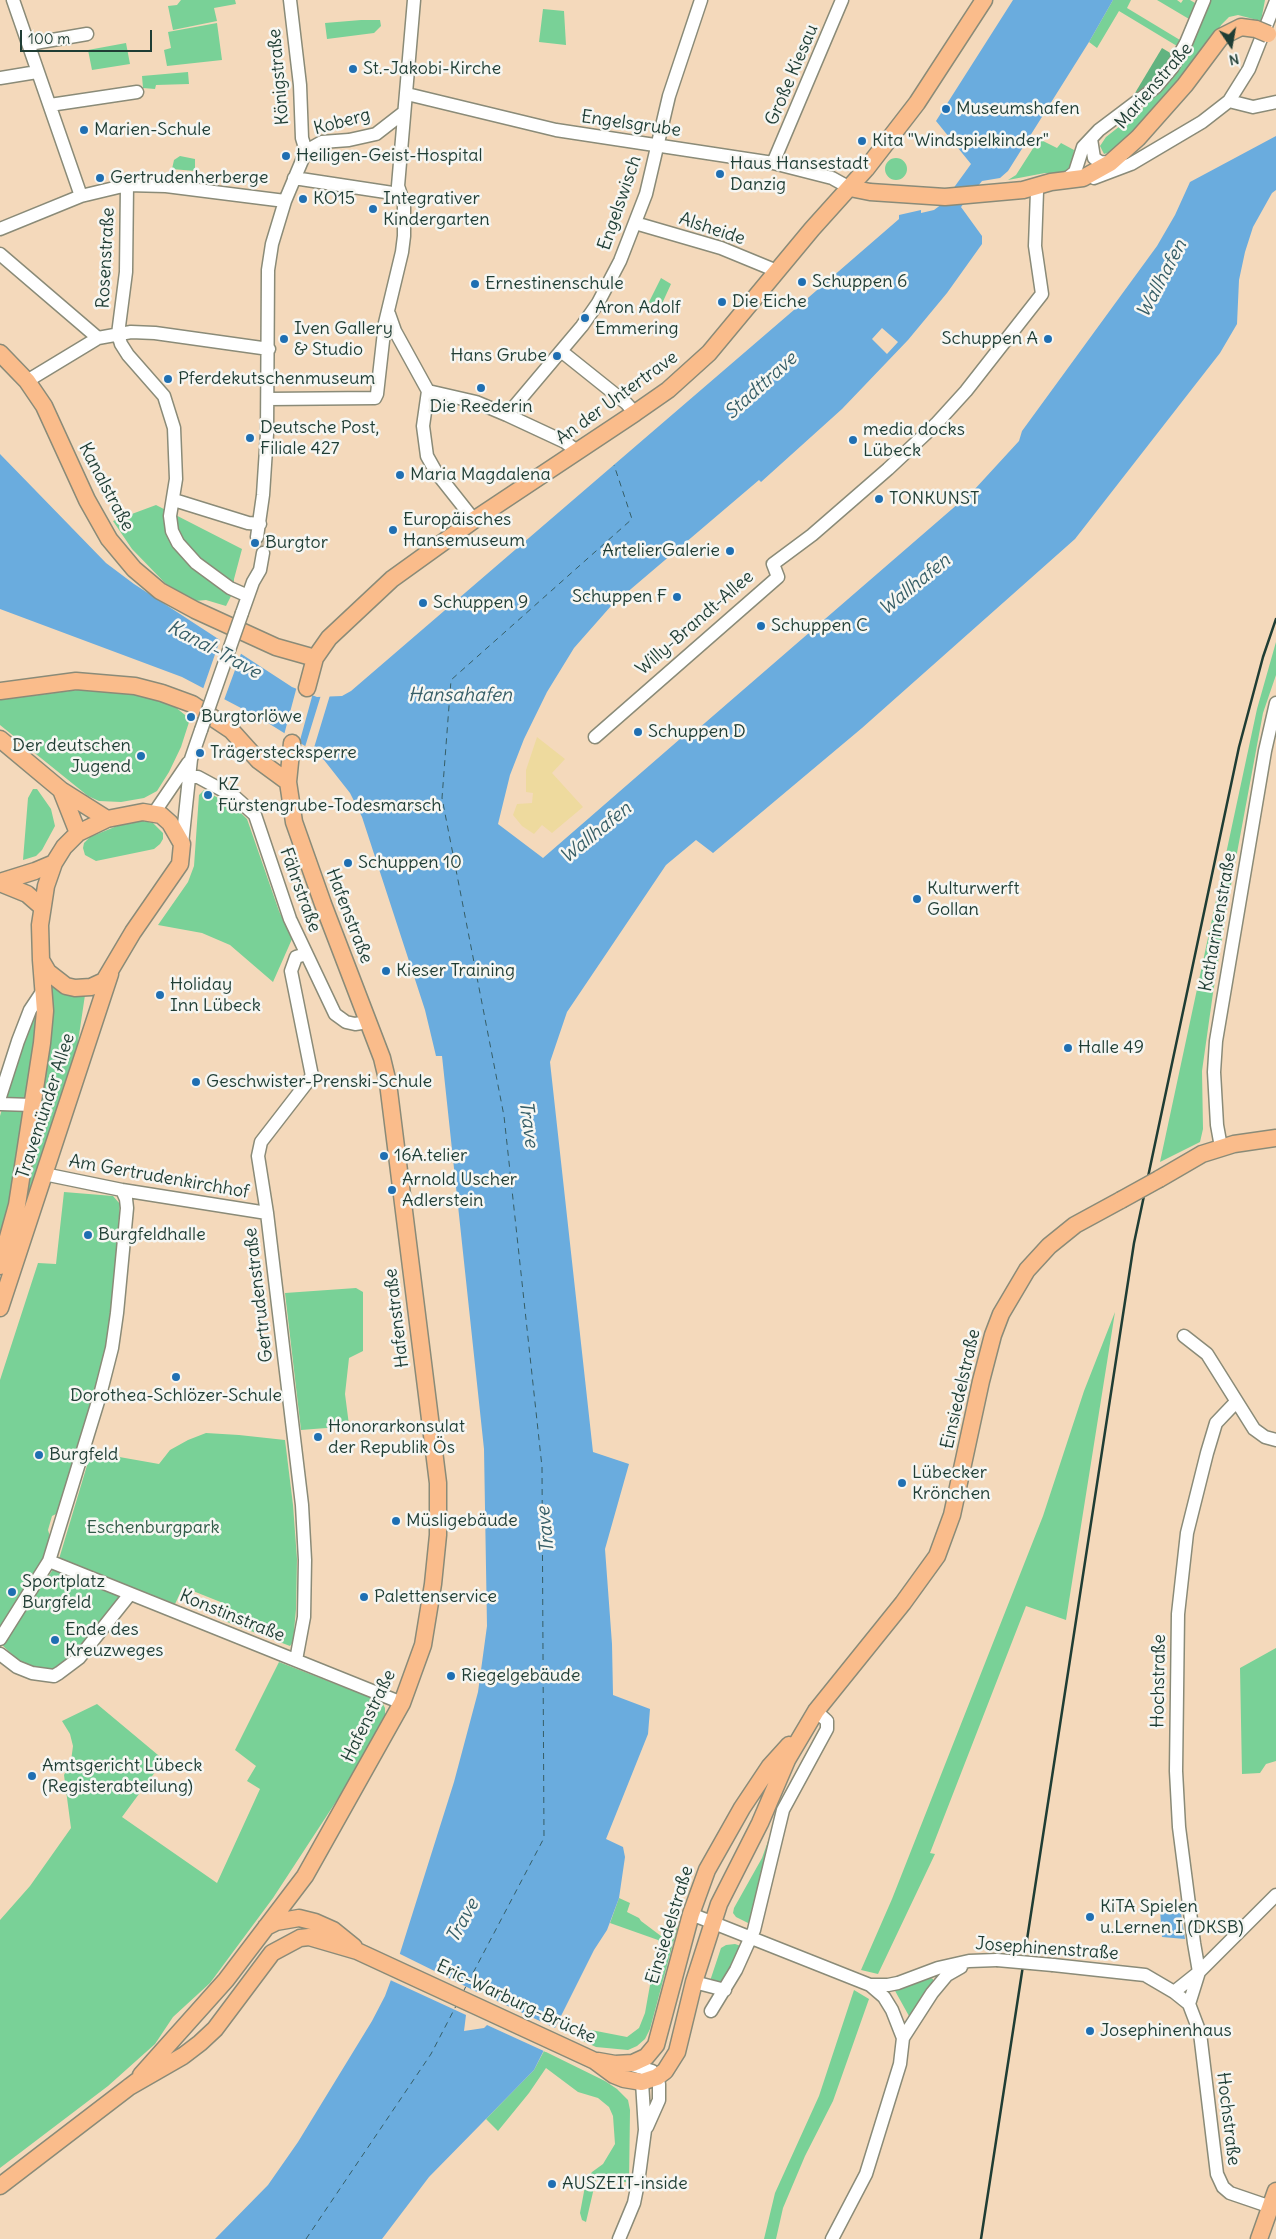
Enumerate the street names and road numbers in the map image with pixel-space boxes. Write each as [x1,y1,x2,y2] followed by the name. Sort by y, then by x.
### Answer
[761,21,823,129] street label: Große Kiesau
[264,28,294,126] street label: Königstraße
[1111,38,1197,134] street label: Marienstraße
[311,104,373,140] street label: Koberg
[580,106,682,142] street label: Engelsgrube
[594,153,646,253] street label: Engelswisch
[93,207,119,309] street label: Rosenstraße
[676,208,748,250] street label: Alsheide
[552,347,682,449] street label: An der Untertrave
[74,439,138,535] street label: Kanalstraße
[632,566,758,680] street label: Willy-Brandt-Allee
[275,845,325,935] street label: Fährstraße
[1195,851,1241,993] street label: Katharinenstraße
[321,865,377,967] street label: Hafenstraße
[12,1031,80,1181] street label: Travemünder Allee
[67,1151,251,1203] street label: Am Gertrudenkirchhof
[240,1226,278,1364] street label: Gertrudenstraße
[380,1267,414,1369] street label: Hafenstraße
[937,1327,985,1451] street label: Einsiedelstraße
[176,1585,288,1647] street label: Konstinstraße
[1147,1634,1171,1728] street label: Hochstraße
[337,1666,401,1766] street label: Hafenstraße
[642,1863,698,1987] street label: Einsiedelstraße
[975,1933,1119,1965] street label: Josephinenstraße
[433,1956,599,2048] street label: Eric-Warburg-Brücke
[1212,2071,1244,2167] street label: Hochstraße

